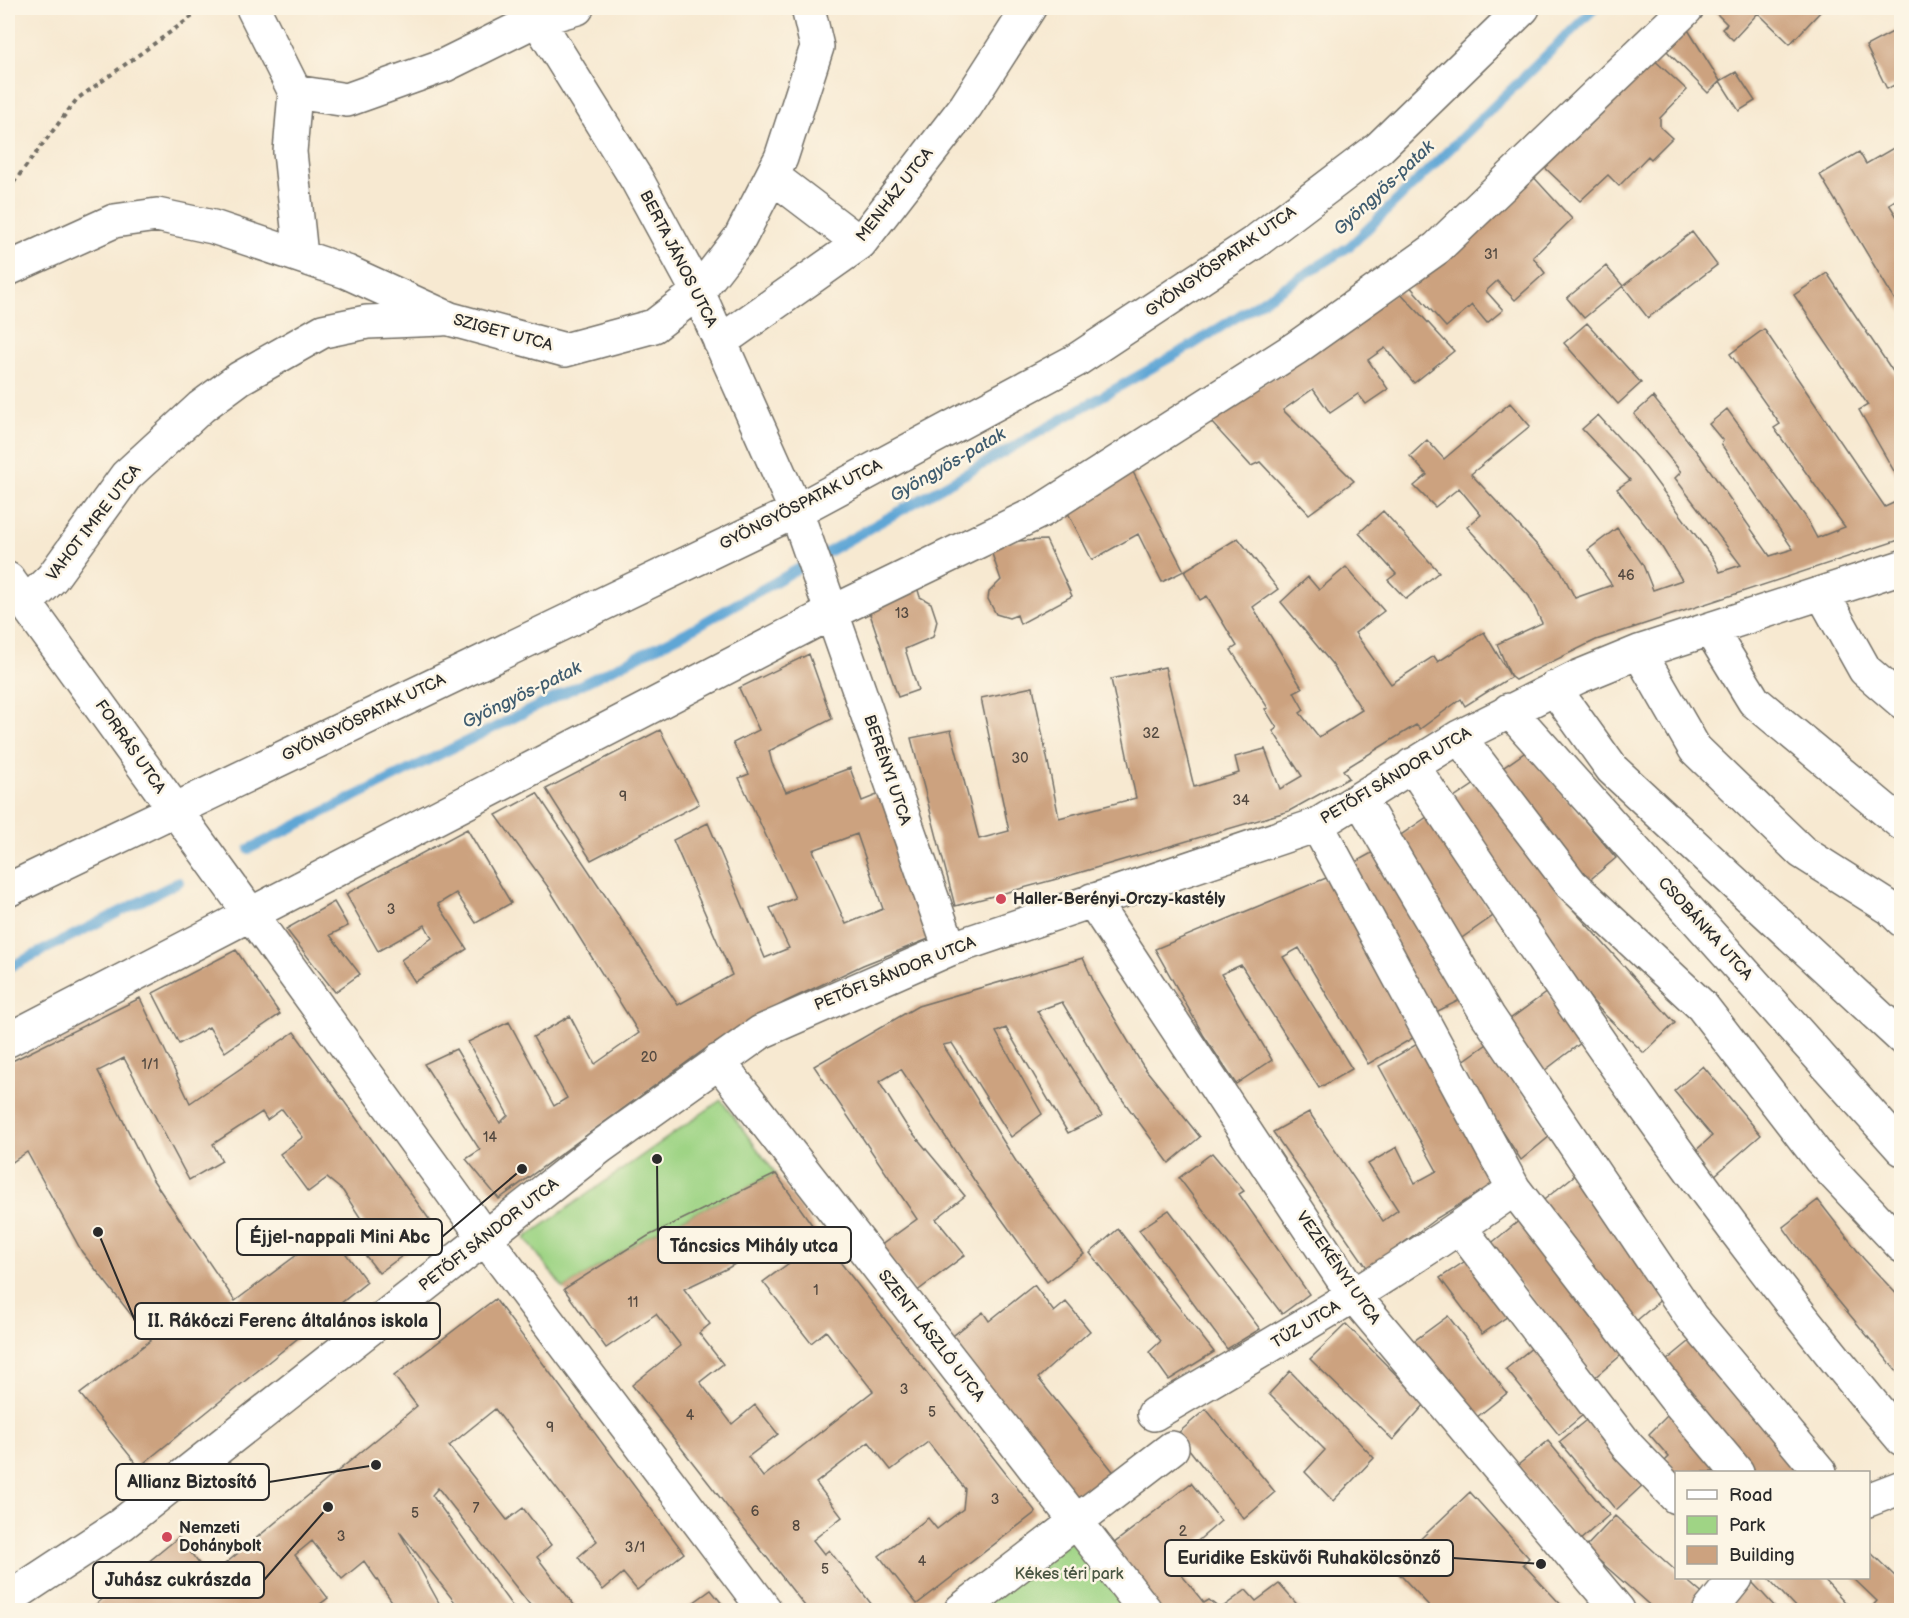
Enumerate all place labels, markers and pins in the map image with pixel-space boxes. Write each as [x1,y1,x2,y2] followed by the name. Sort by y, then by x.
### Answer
[1013,890,1226,909] place label: Haller-Berényi-Orczy-kastély
[994,892,1008,906] marker: Haller-Berényi-Orczy-kastély
[237,1219,442,1255] callout: Éjjel-nappali Mini Abc
[658,1227,851,1263] callout: Táncsics Mihály utca
[135,1303,440,1339] callout: II. Rákóczi Ferenc általános iskola
[116,1464,269,1500] callout: Allianz Biztosító
[179,1519,262,1556] place label: Nemzeti Dohánybolt
[160,1530,174,1544] marker: Nemzeti Dohánybolt
[1165,1540,1453,1576] callout: Euridike Esküvői Ruhakölcsönző
[93,1562,264,1598] callout: Juhász cukrászda

